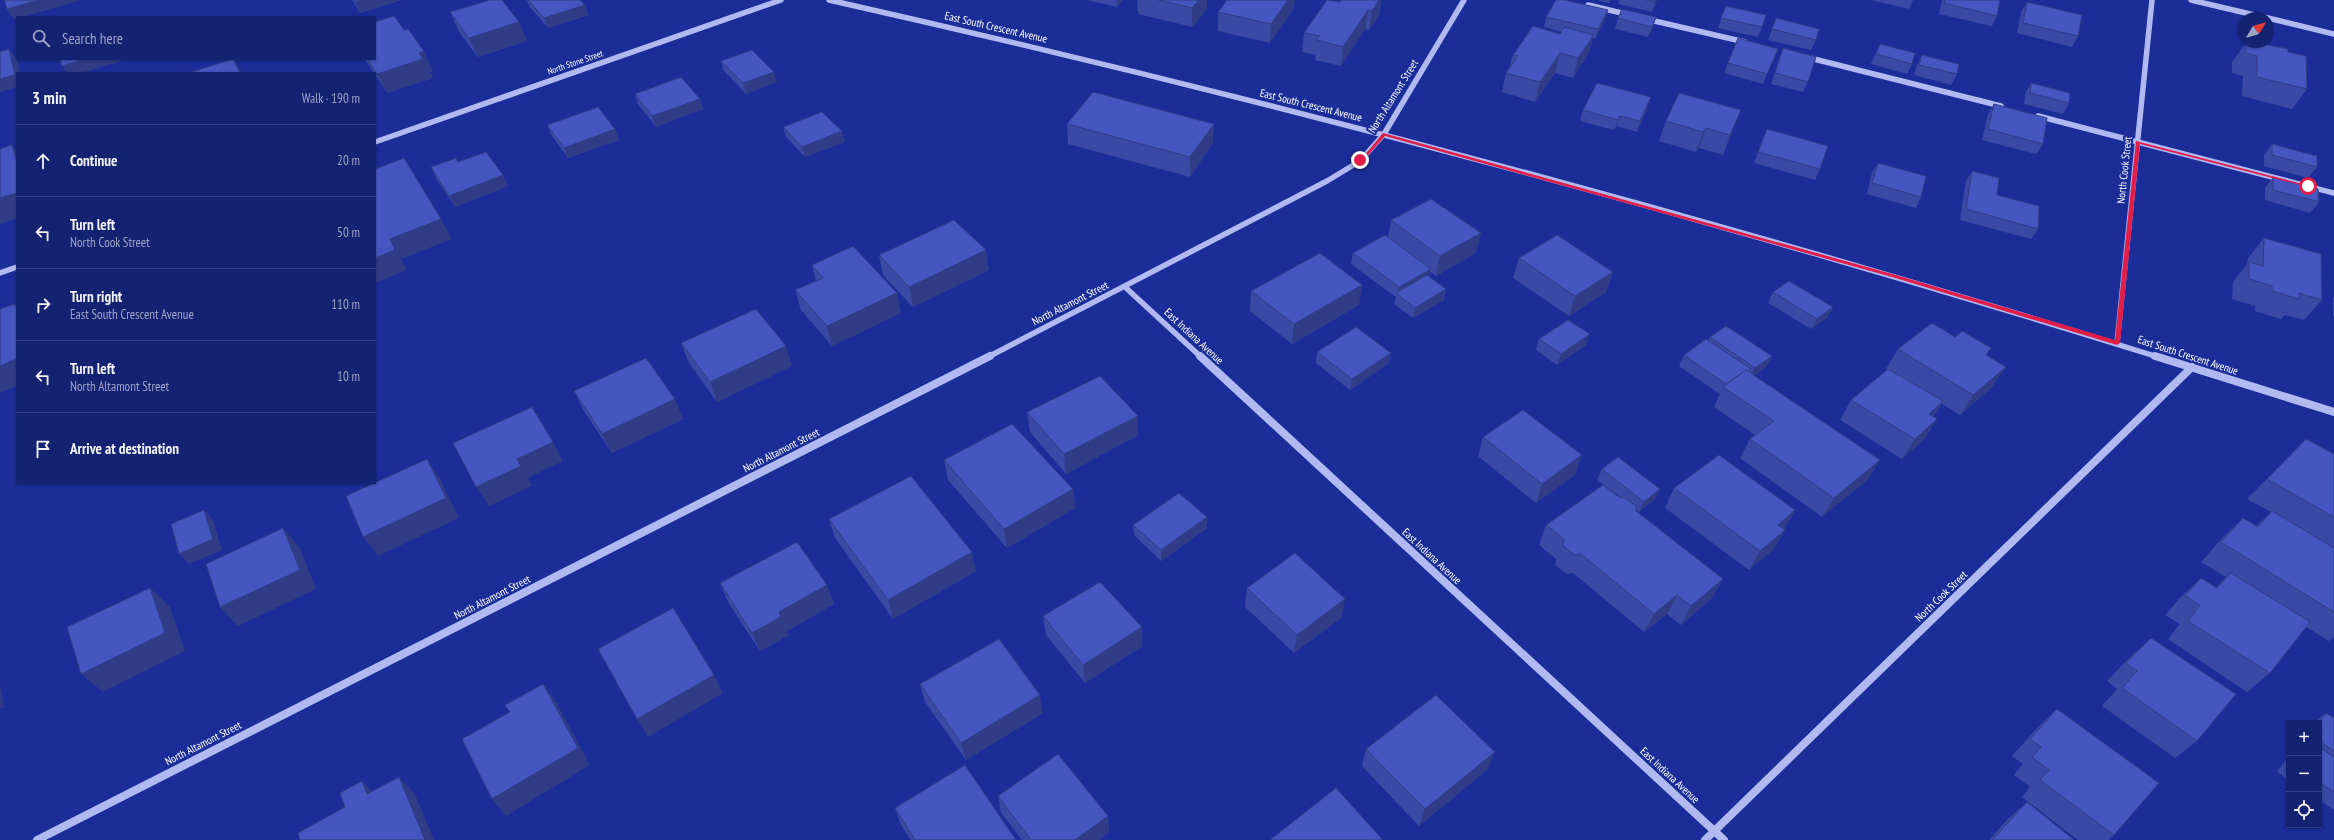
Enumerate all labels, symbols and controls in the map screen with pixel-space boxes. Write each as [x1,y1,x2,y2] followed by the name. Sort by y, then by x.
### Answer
[943,8,1049,46] street label: East South Crescent Avenue
[2238,12,2274,48] north arrow
[16,16,376,60] search box
[30,27,52,49] icon: search
[62,29,123,48] text: Search here
[546,47,605,77] street label: North Stone Street
[1365,57,1421,135] street label: North Altamont Street
[1258,86,1364,125] street label: East South Crescent Avenue
[32,87,66,109] text: 3 min
[302,90,360,107] text: Walk · 190 m
[2114,136,2134,204] street label: North Cook Street
[32,150,54,172] icon: ahead
[70,151,117,170] text: Continue
[1351,151,1369,169] route end
[337,152,360,169] text: 20 m
[2299,177,2317,195] route start
[70,215,115,234] text: Turn left
[32,222,54,244] icon: left
[337,224,360,241] text: 50 m
[70,234,150,251] text: North Cook Street
[1029,278,1111,328] street label: North Altamont Street
[70,287,122,306] text: Turn right
[32,294,54,316] icon: right
[331,296,360,313] text: 110 m
[1161,305,1227,367] street label: East Indiana Avenue
[70,306,194,323] text: East South Crescent Avenue
[2136,332,2240,378] street label: East South Crescent Avenue
[70,359,115,378] text: Turn left
[32,366,54,388] icon: left
[337,368,360,385] text: 10 m
[70,378,169,395] text: North Altamont Street
[740,425,822,475] street label: North Altamont Street
[32,438,54,460] icon: arrive
[70,439,179,458] text: Arrive at destination
[1399,525,1465,587] street label: East Indiana Avenue
[1912,568,1970,624] street label: North Cook Street
[451,572,533,622] street label: North Altamont Street
[162,718,244,768] street label: North Altamont Street
[2286,720,2322,828] map controls
[2286,720,2322,756] button: +
[1637,744,1703,806] street label: East Indiana Avenue
[2286,756,2322,792] button: −
[2286,792,2322,828] button: locate

